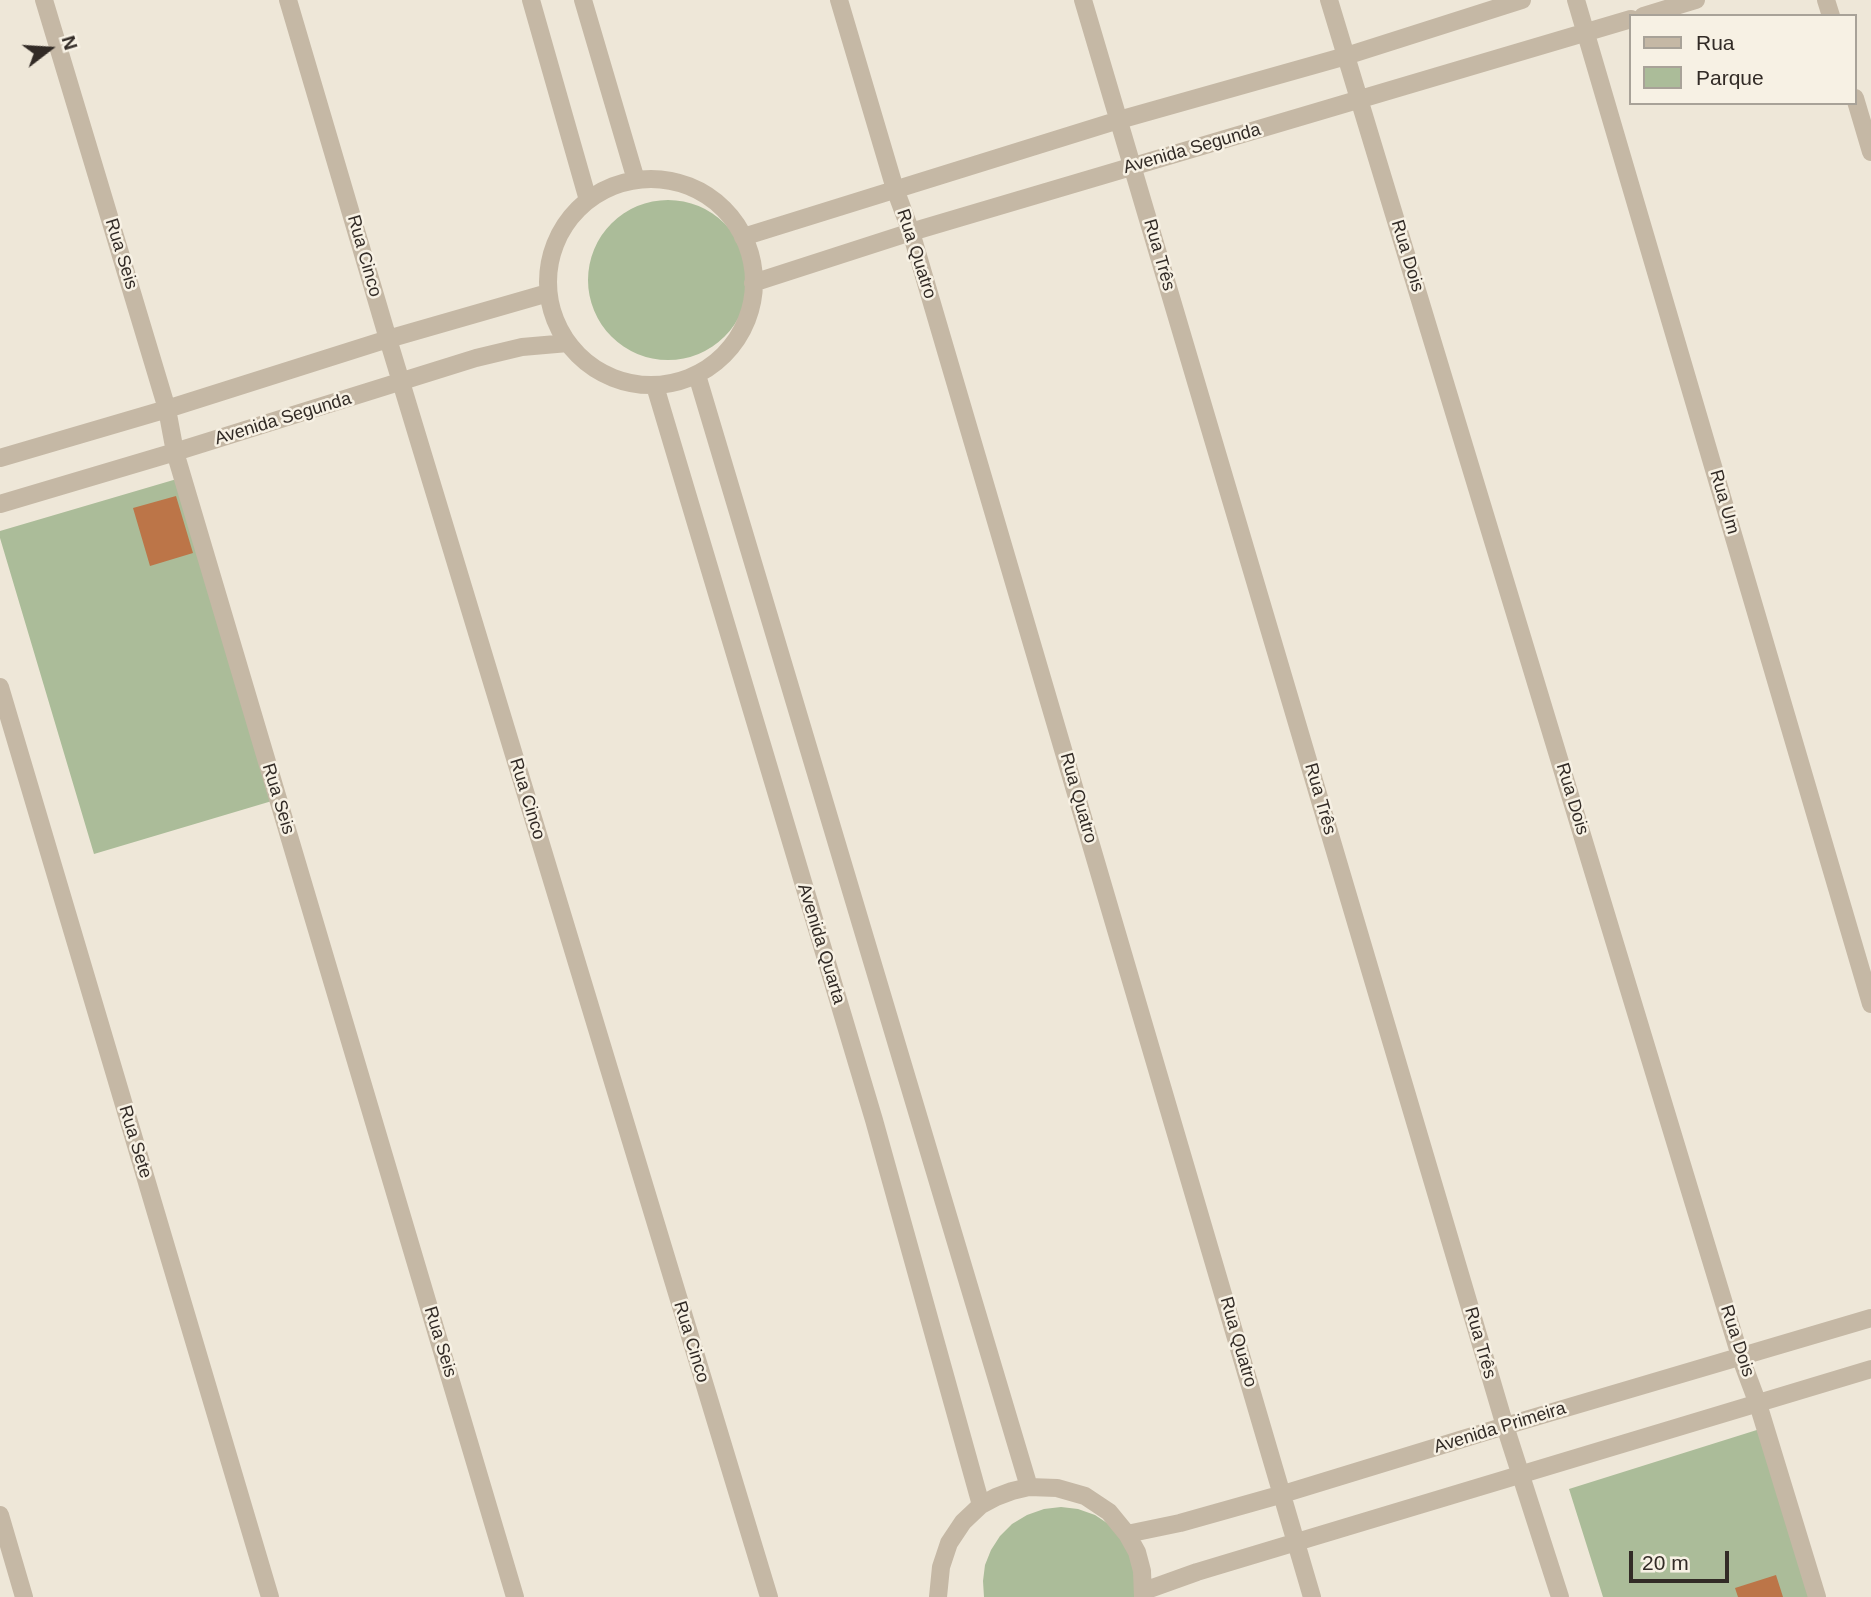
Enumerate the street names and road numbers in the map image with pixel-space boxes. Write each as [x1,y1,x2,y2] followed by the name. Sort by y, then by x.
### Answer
[1121,119,1263,179] street label: Avenida Segunda
[891,206,941,302] street label: Rua Quatro
[342,213,386,299] street label: Rua Cinco
[100,216,142,292] street label: Rua Seis
[1139,217,1179,293] street label: Rua Três
[1386,217,1428,295] street label: Rua Dois
[212,388,354,450] street label: Avenida Segunda
[1705,467,1743,537] street label: Rua Um
[1055,750,1101,846] street label: Rua Quatro
[504,756,550,842] street label: Rua Cinco
[1551,760,1593,838] street label: Rua Dois
[257,761,299,837] street label: Rua Seis
[1300,761,1340,837] street label: Rua Três
[792,881,850,1007] street label: Avenida Quarta
[114,1103,156,1181] street label: Rua Sete
[1215,1294,1261,1390] street label: Rua Quatro
[668,1299,714,1385] street label: Rua Cinco
[1715,1302,1759,1380] street label: Rua Dois
[419,1304,461,1380] street label: Rua Seis
[1460,1305,1500,1381] street label: Rua Três
[1431,1398,1569,1458] street label: Avenida Primeira

